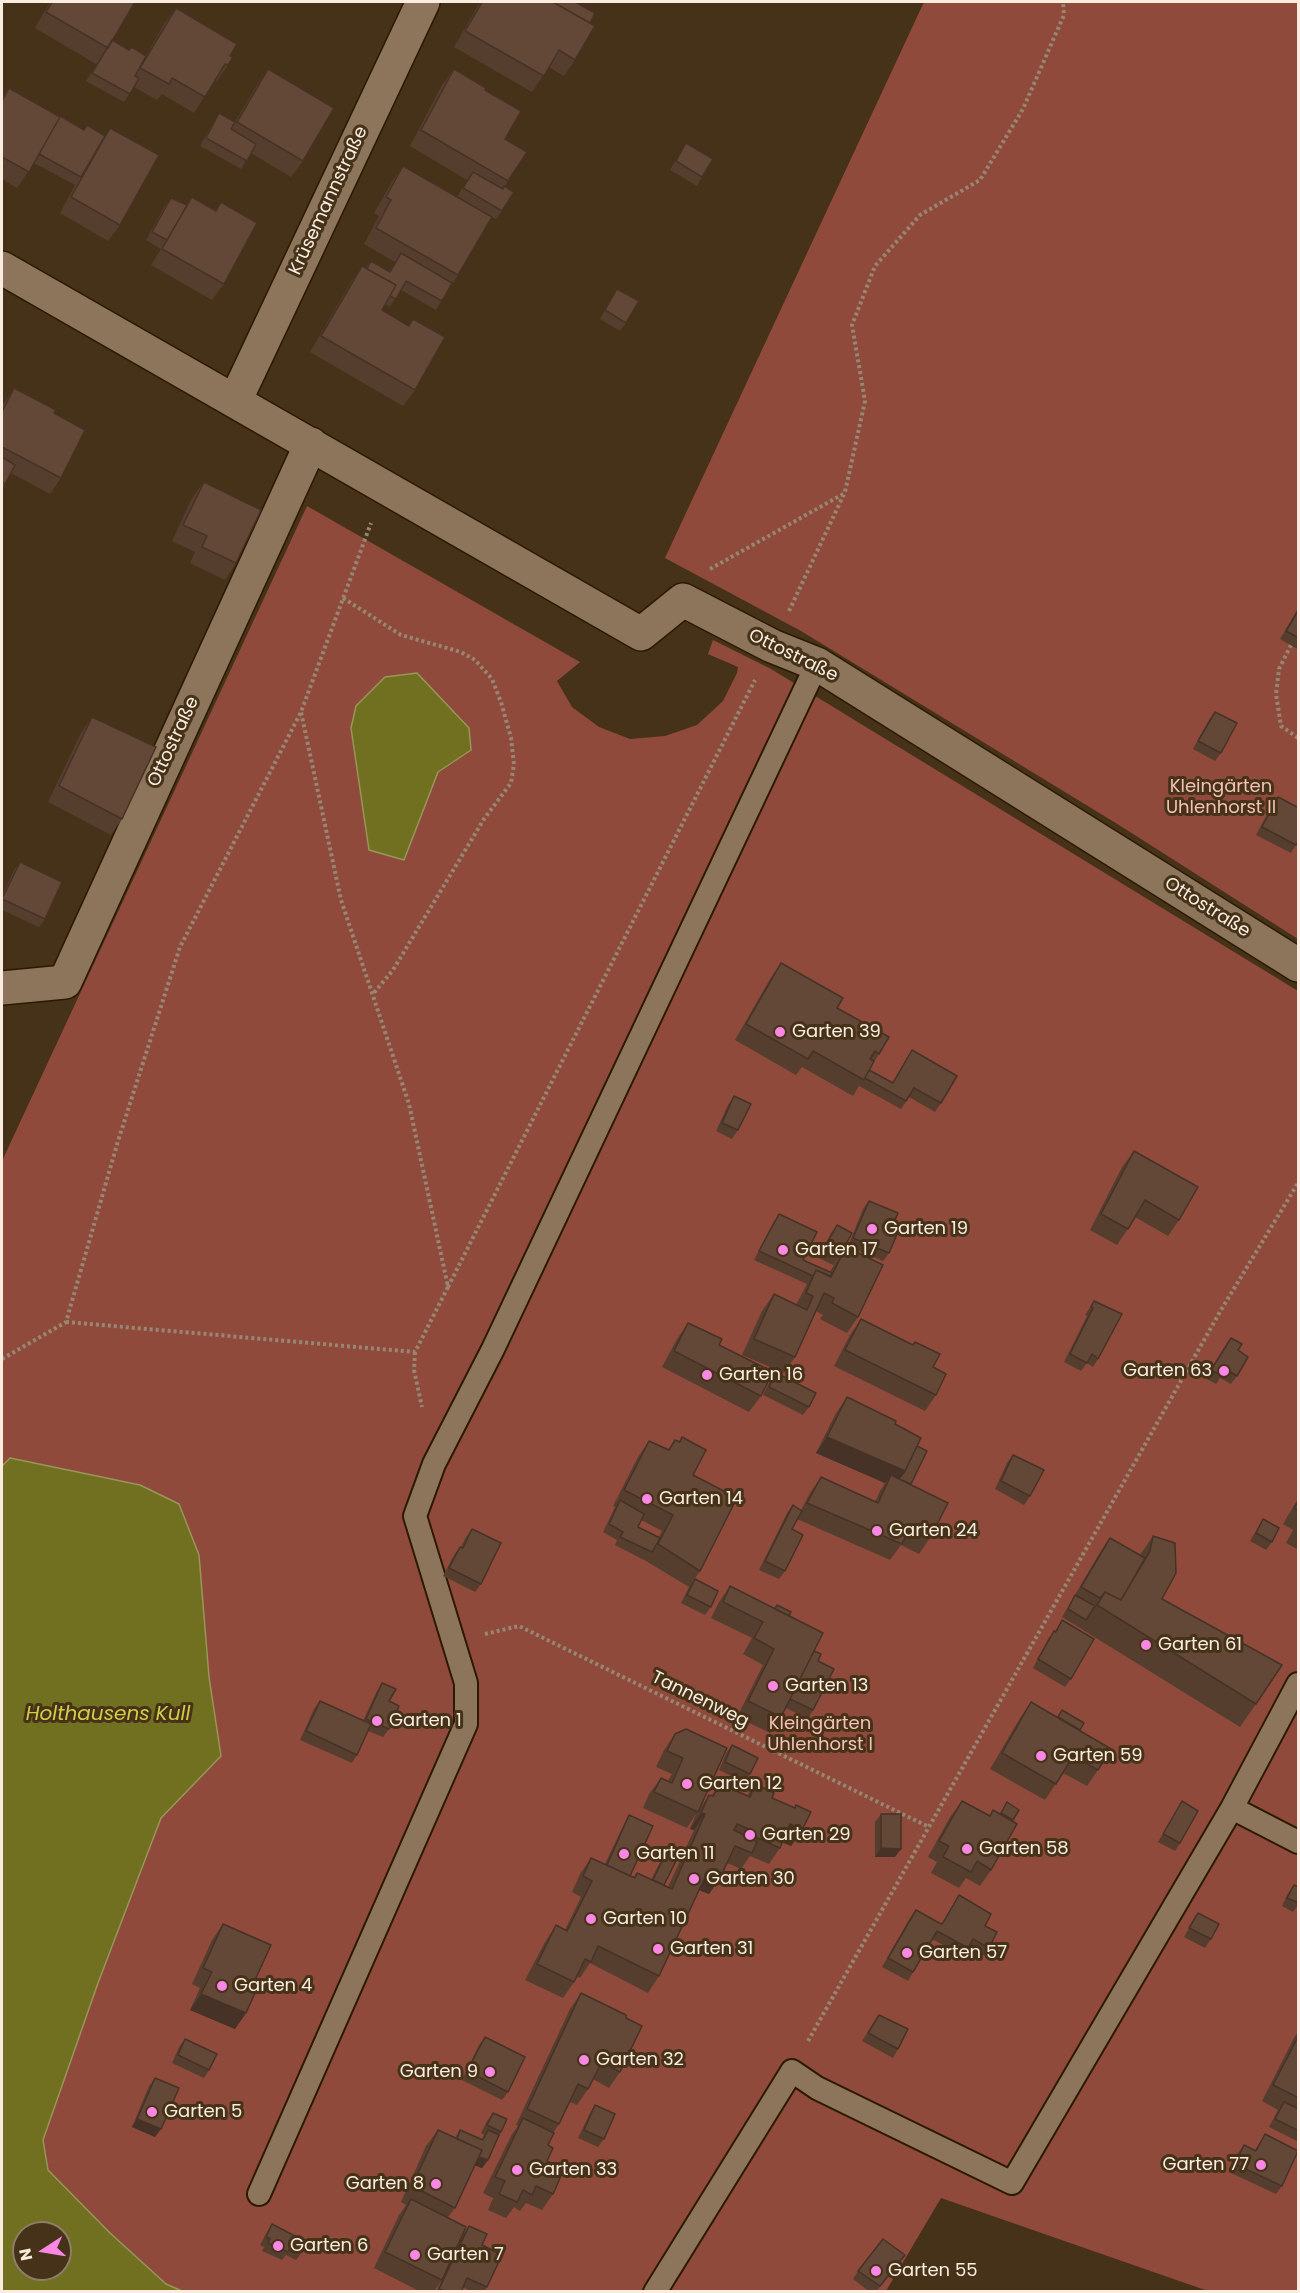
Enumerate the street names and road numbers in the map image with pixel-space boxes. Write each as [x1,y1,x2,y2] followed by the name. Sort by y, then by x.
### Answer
[285,123,373,279] street label: Krüsemannstraße
[745,625,841,687] street label: Ottostraße
[144,693,204,791] street label: Ottostraße
[1160,873,1254,943] street label: Ottostraße
[648,1667,752,1733] street label: Tannenweg

